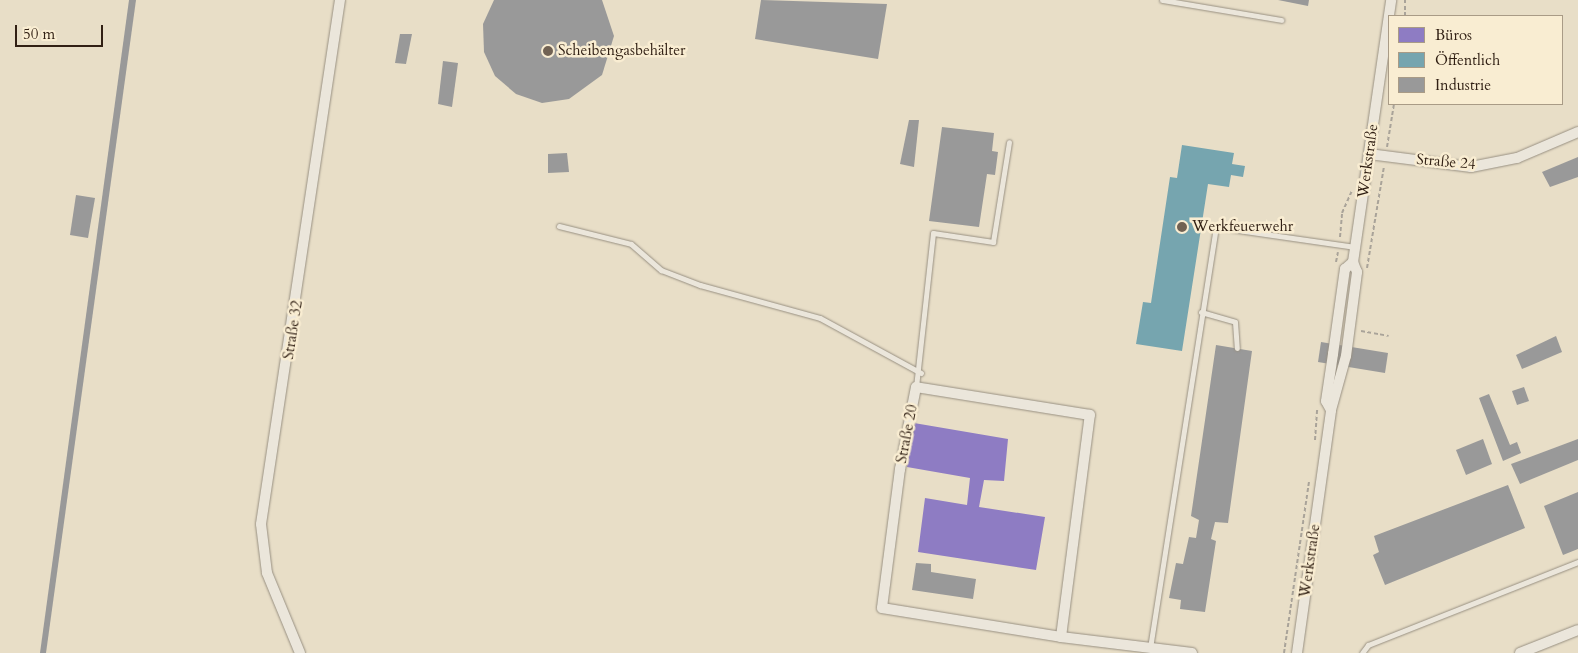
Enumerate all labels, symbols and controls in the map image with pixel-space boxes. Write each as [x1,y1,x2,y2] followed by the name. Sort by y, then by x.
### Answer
[18,15,105,47] scale bar
[1388,15,1563,105] legend
[23,24,55,44] text: 50 m
[1435,25,1472,45] text: Büros
[558,42,685,60] place label: Scheibengasbehälter
[542,45,554,57] marker: Scheibengasbehälter
[1435,50,1500,70] text: Öffentlich
[1435,75,1491,95] text: Industrie
[1354,123,1382,199] street label: Werkstraße
[1416,150,1476,174] street label: Straße 24
[1192,218,1293,236] place label: Werkfeuerwehr
[1176,221,1188,233] marker: Werkfeuerwehr
[279,299,307,361] street label: Straße 32
[893,403,921,465] street label: Straße 20
[1296,523,1324,599] street label: Werkstraße

